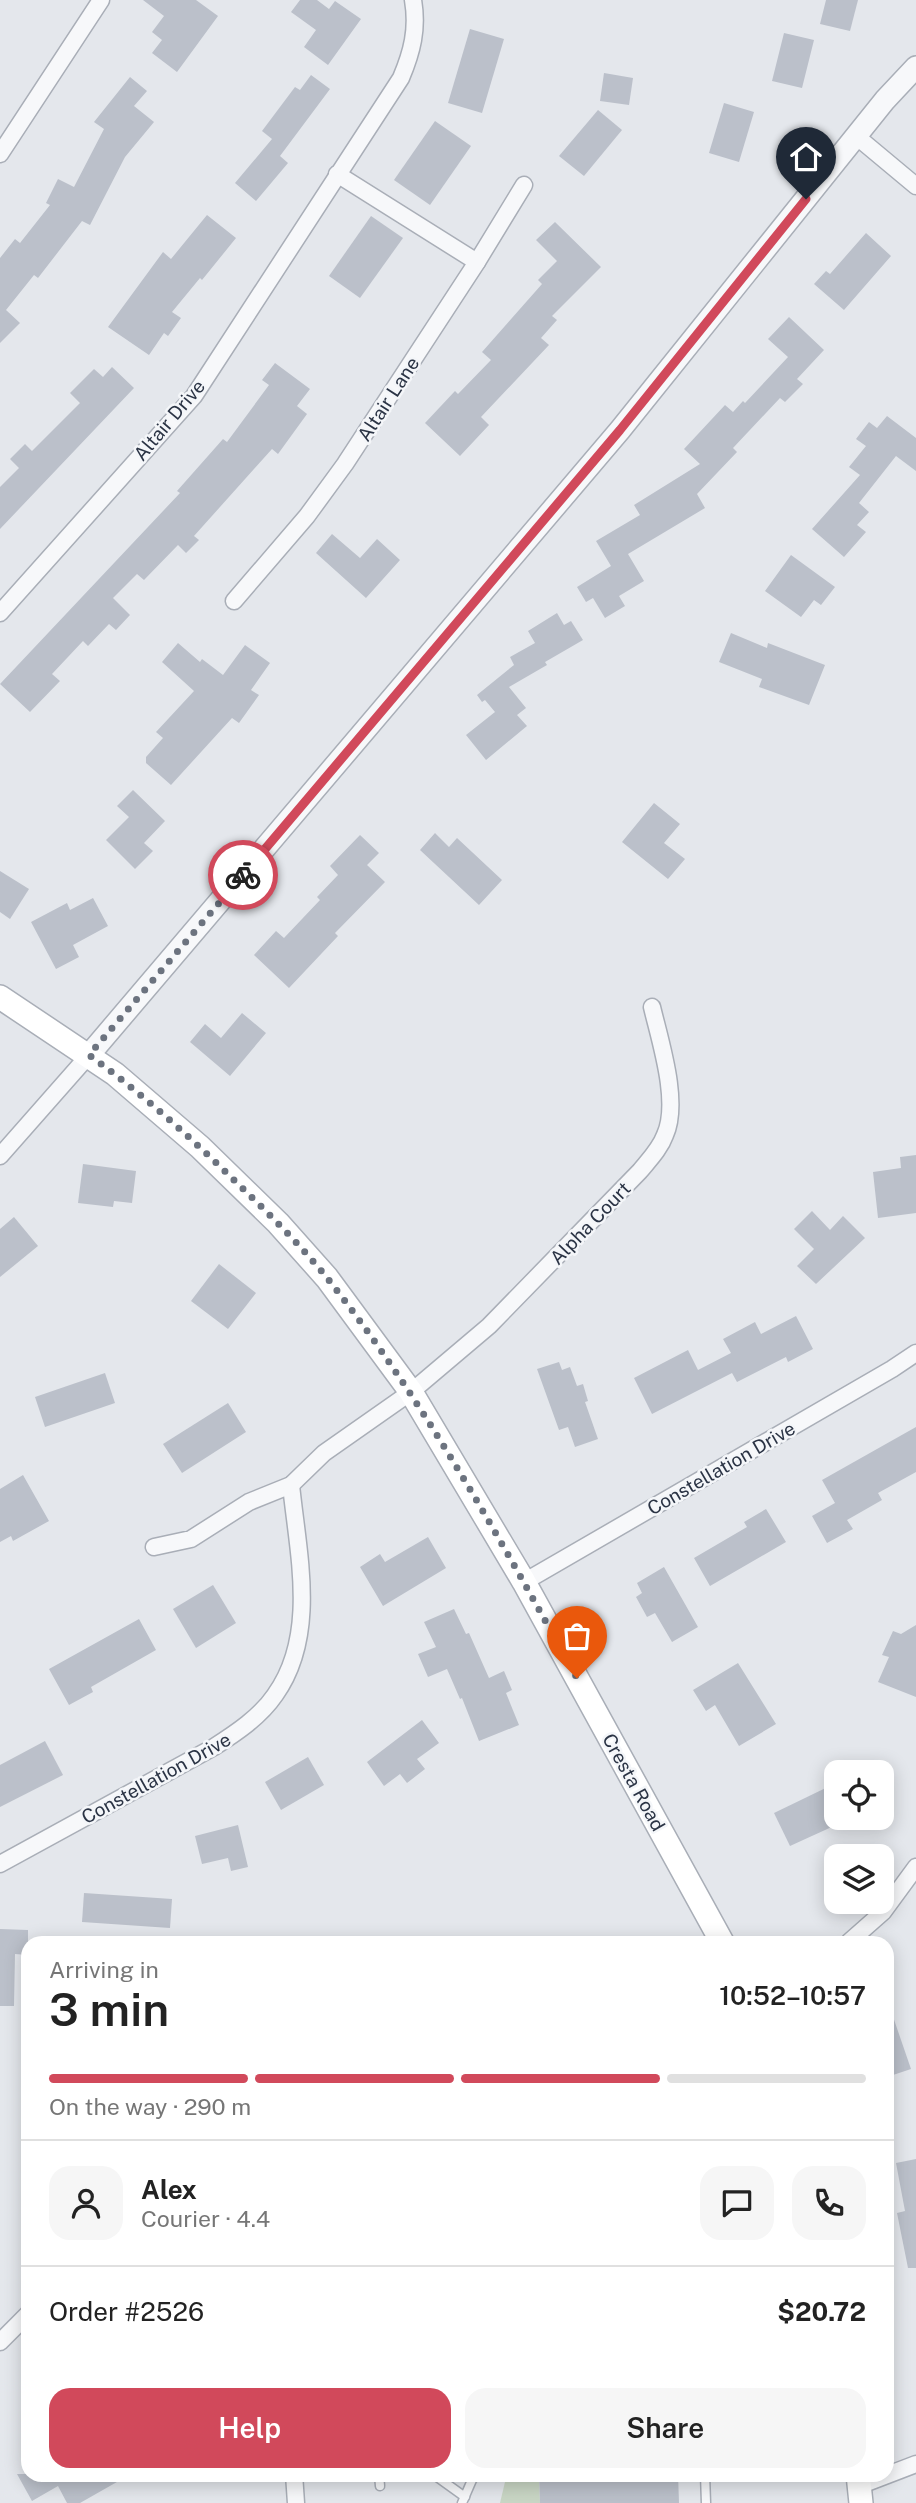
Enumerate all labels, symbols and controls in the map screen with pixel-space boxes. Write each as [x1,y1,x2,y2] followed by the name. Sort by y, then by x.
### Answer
[776,127,836,199] pin
[787,138,825,176] icon: home
[353,353,423,445] street label: Altair Lane
[129,375,209,465] street label: Altair Drive
[208,840,278,910] courier
[224,856,262,894] icon: bike
[545,1177,635,1269] street label: Alpha Court
[643,1417,799,1519] street label: Constellation Drive
[547,1606,607,1678] pin
[558,1617,596,1655] icon: bag
[78,1728,234,1828] street label: Constellation Drive
[598,1729,670,1835] street label: Cresta Road
[824,1760,894,1914] map controls
[824,1760,894,1830] button: locate
[824,1844,894,1914] button: layers
[49,1956,159,1983] text: Arriving in
[719,1980,866,2011] text: 10:52–10:57
[49,1982,169,2036] text: 3 min
[49,2093,251,2120] text: On the way · 290 m
[49,2166,123,2240] button: person
[700,2166,774,2240] button: chat
[792,2166,866,2240] button: phone
[141,2174,197,2205] text: Alex
[141,2205,270,2232] text: Courier · 4.4
[49,2296,204,2327] text: Order #2526
[777,2296,866,2327] text: $20.72
[49,2388,451,2468] button: Help
[465,2388,866,2468] button: Share

